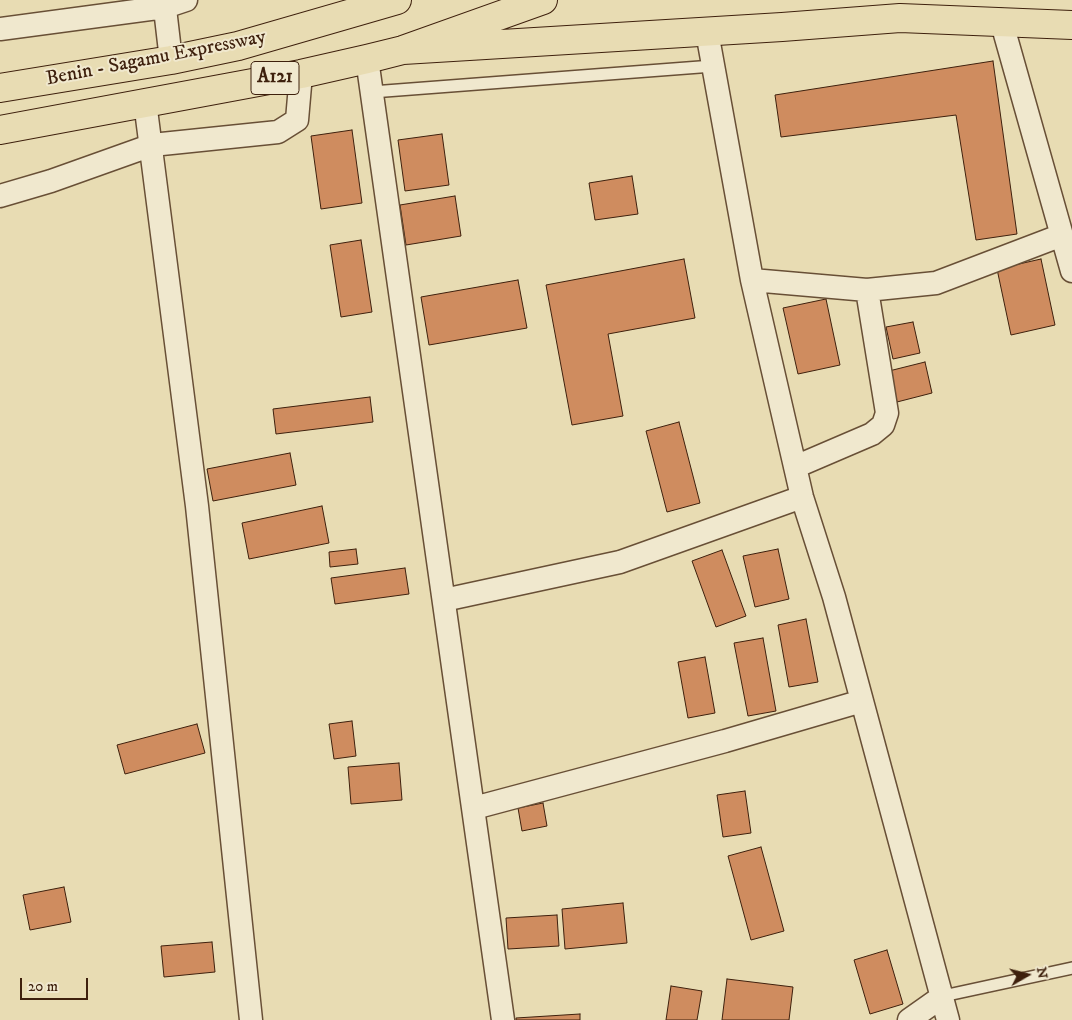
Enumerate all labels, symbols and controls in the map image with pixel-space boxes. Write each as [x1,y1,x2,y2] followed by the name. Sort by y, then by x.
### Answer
[44,26,268,92] street label: Benin - Sagamu Expressway
[251,62,299,94] road number: A121
[1002,950,1052,1000] north arrow
[1032,966,1052,980] text: N
[22,968,90,1000] scale bar
[28,977,58,996] text: 20 m

